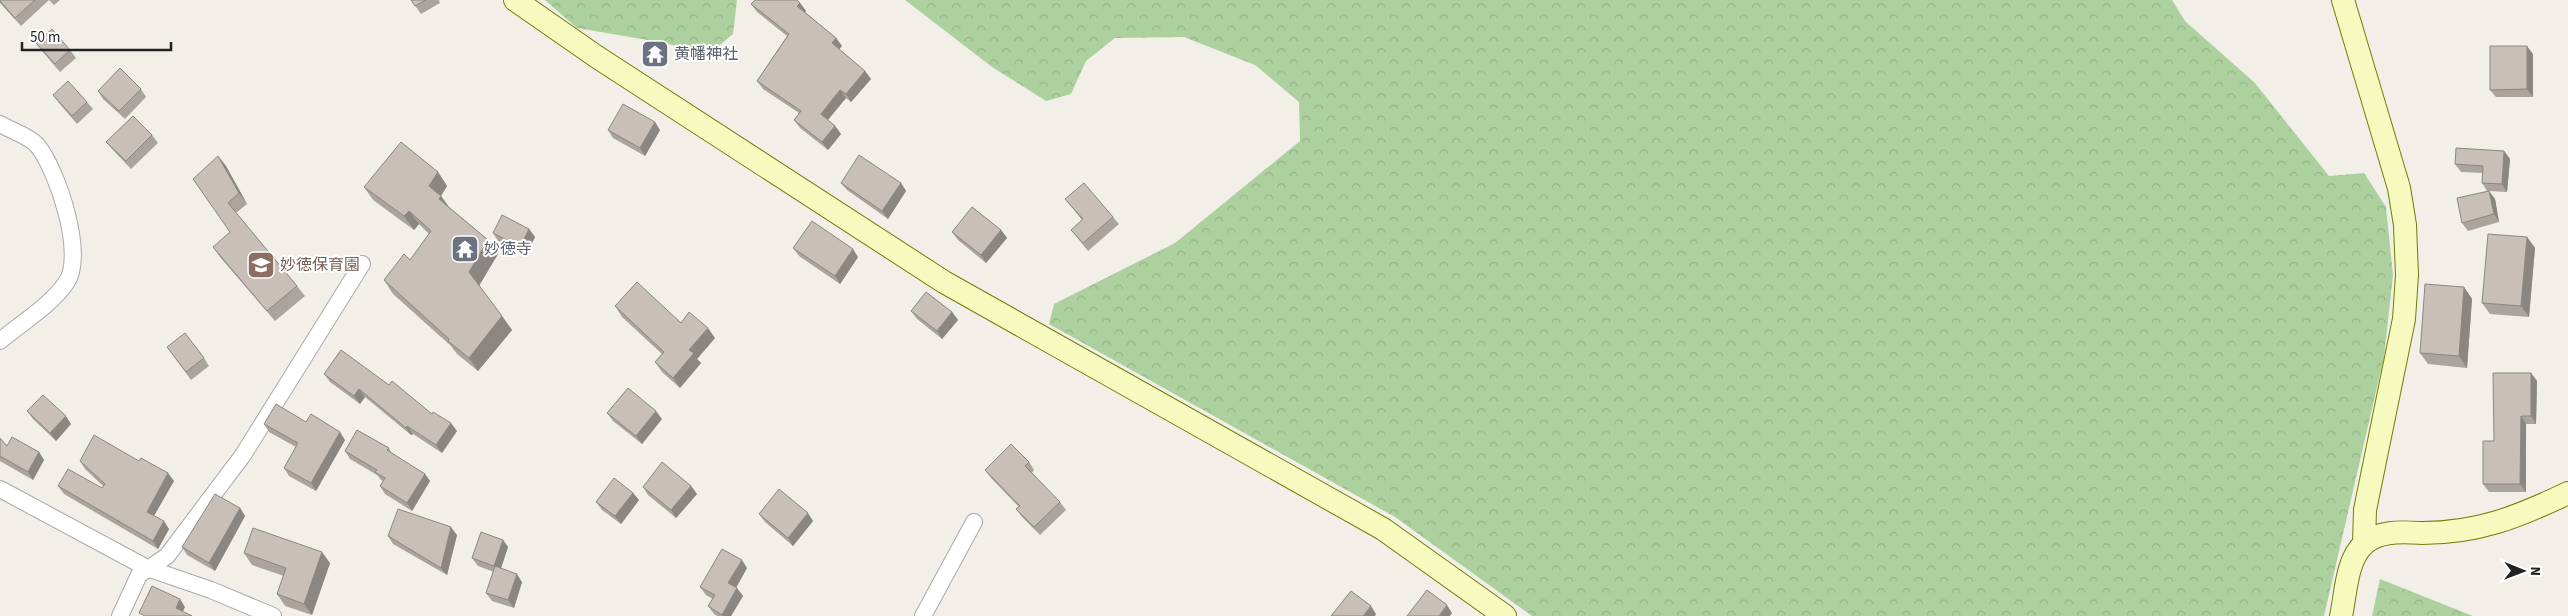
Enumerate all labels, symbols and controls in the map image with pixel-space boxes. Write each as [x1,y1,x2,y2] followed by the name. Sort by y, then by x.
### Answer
[22,20,171,52] scale bar
[30,27,60,48] text: 50 m
[640,39,670,69] temple icon: 黄幡神社
[674,43,738,65] place label: 黄幡神社
[450,234,480,264] temple icon: 妙徳寺
[484,238,532,260] place label: 妙徳寺
[246,250,276,280] school or university icon: 妙徳保育園
[280,254,360,276] place label: 妙徳保育園
[2498,546,2548,596] north arrow
[2525,566,2545,576] text: N

